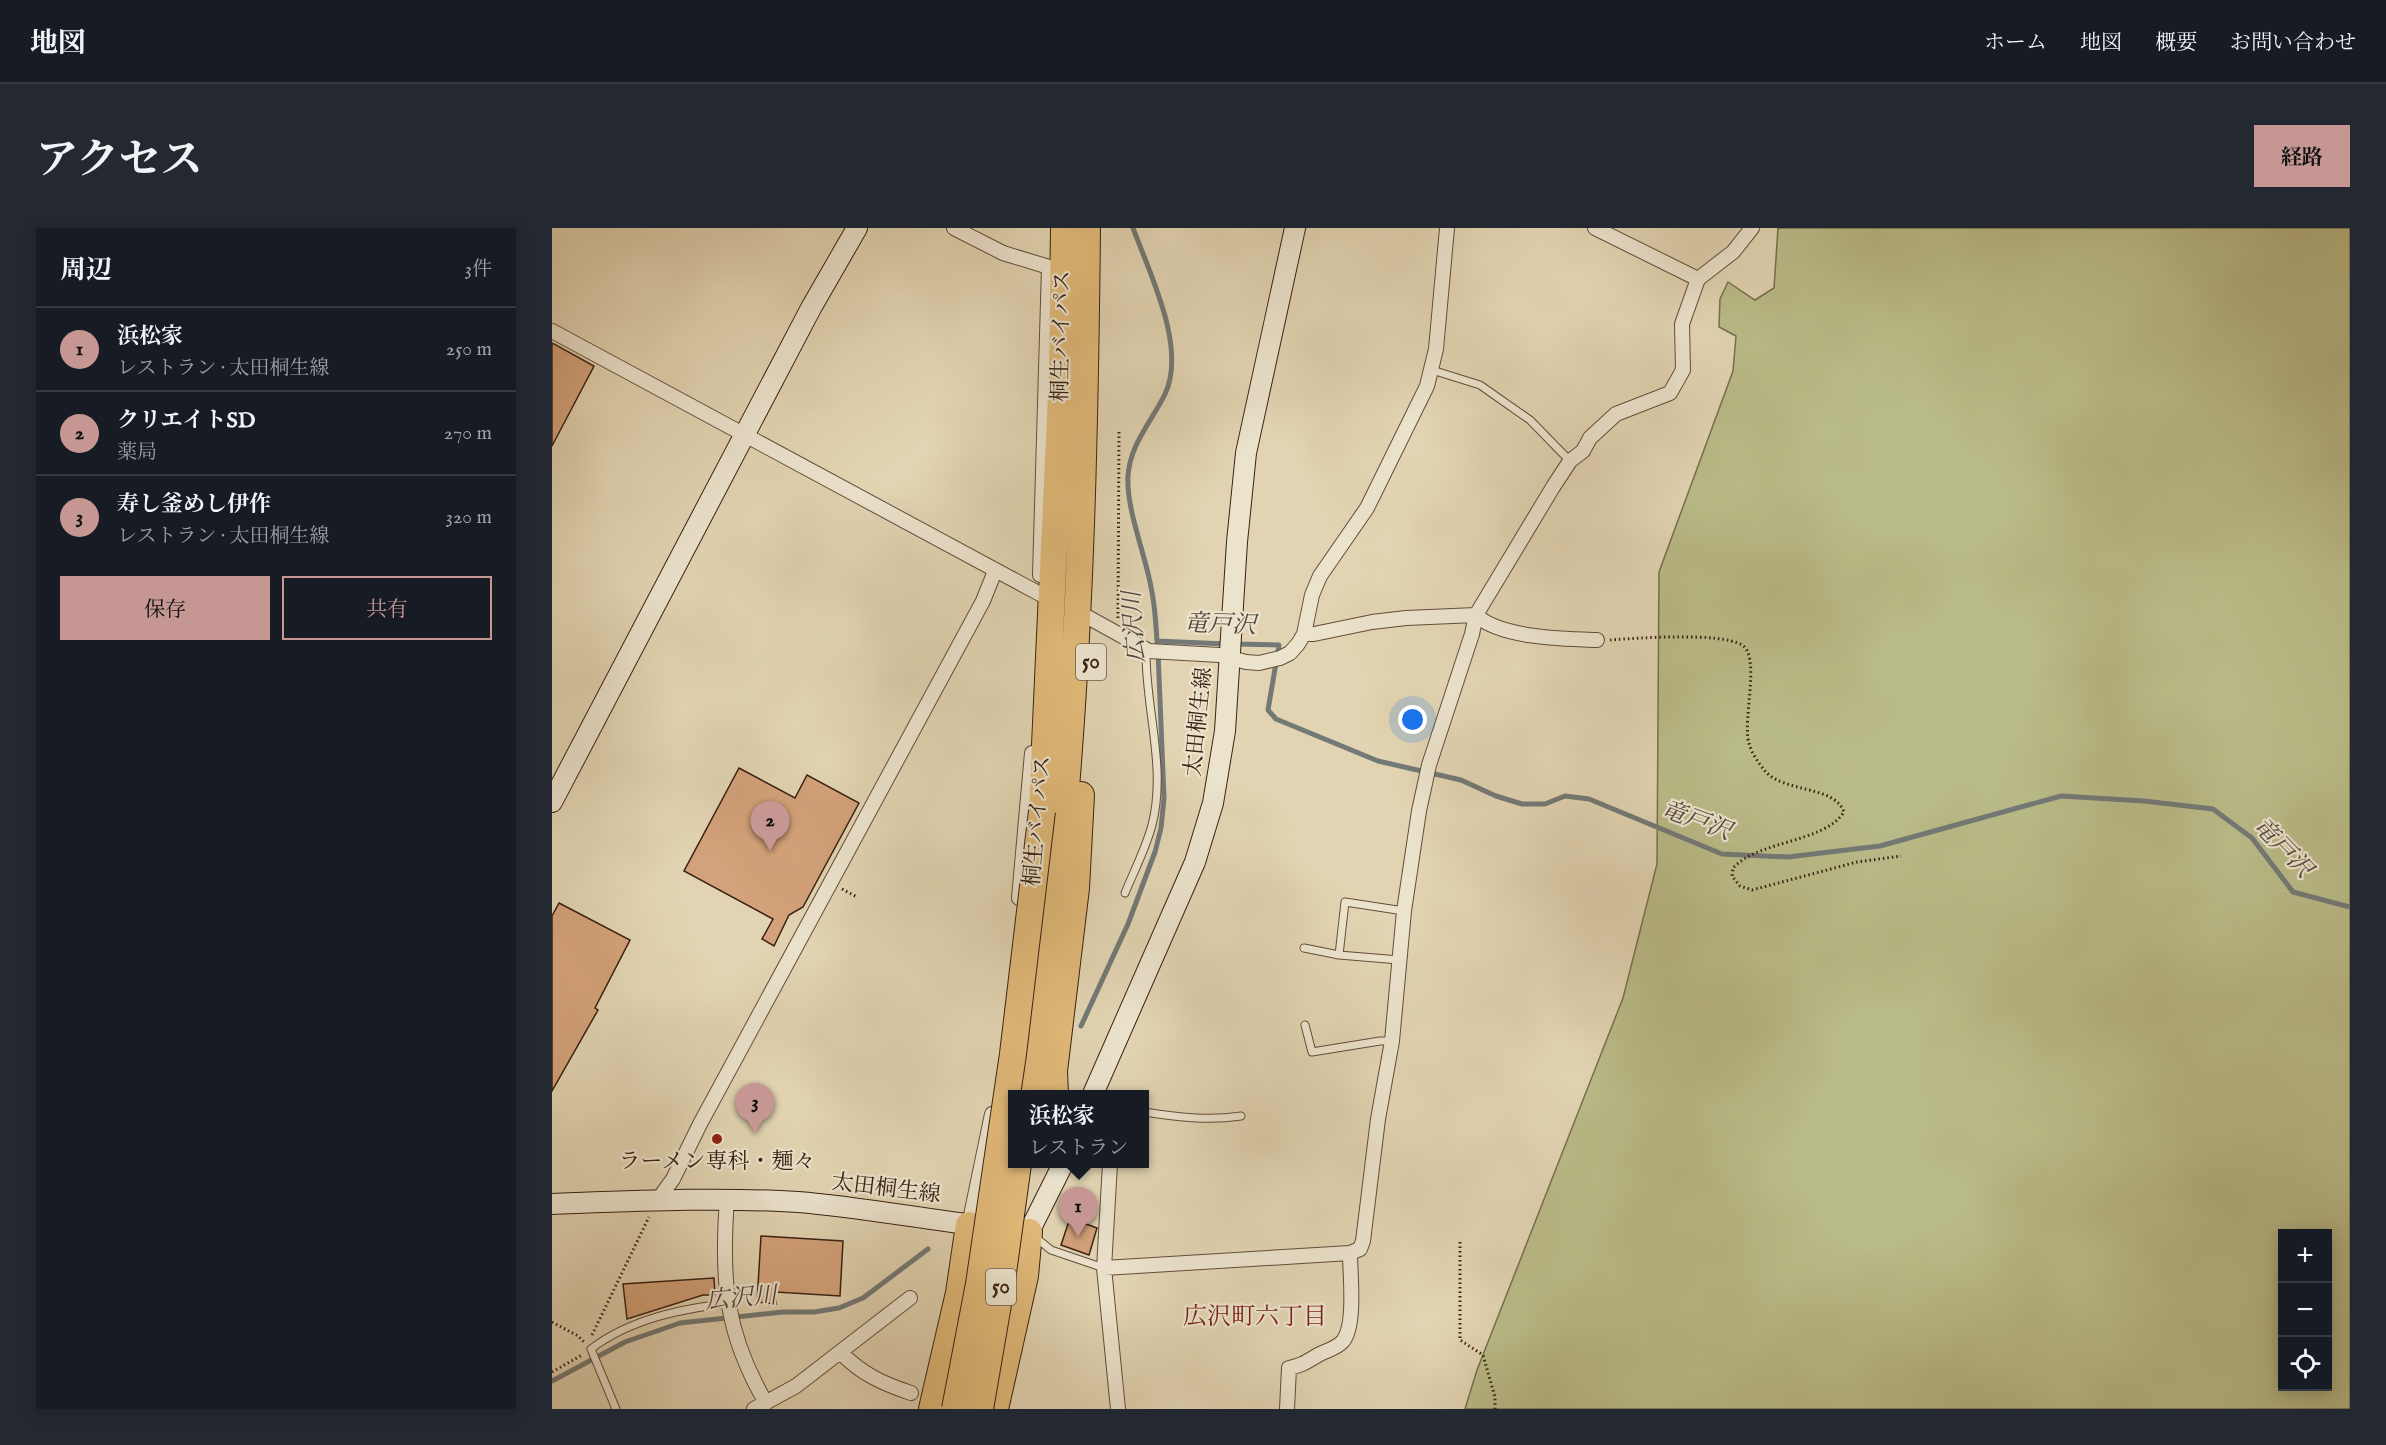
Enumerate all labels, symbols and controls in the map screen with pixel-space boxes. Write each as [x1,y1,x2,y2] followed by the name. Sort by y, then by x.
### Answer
[30,27,86,62] text: 地図
[1984,30,2047,57] text: ホーム
[2080,30,2122,57] text: 地図
[2155,30,2197,57] text: 概要
[2230,30,2356,57] text: お問い合わせ
[2254,125,2350,187] button: 経路
[36,135,203,188] text: アクセス
[60,254,112,287] text: 周辺
[465,257,492,282] text: 3件
[1047,270,1077,402] street label: 桐生バイパス
[117,323,183,351] text: 浜松家
[76,337,83,362] text: 1
[446,337,492,362] text: 250 m
[117,356,330,381] text: レストラン · 太田桐生線
[117,407,256,435] text: クリエイトSD
[75,421,84,446] text: 2
[444,421,492,446] text: 270 m
[117,440,157,465] text: 薬局
[117,491,271,519] text: 寿し釜めし伊作
[76,505,83,530] text: 3
[446,505,492,530] text: 320 m
[117,524,330,549] text: レストラン · 太田桐生線
[60,576,270,640] button: 保存
[282,576,492,640] button: 共有
[1117,587,1153,664] water label: 広沢川
[1183,608,1260,642] water label: 竜戸沢
[1076,644,1106,680] road number: 50
[1179,666,1219,778] street label: 太田桐生線
[1398,705,1427,734] your location
[1018,754,1058,888] street label: 桐生バイパス
[1657,794,1738,849] water label: 竜戸沢
[750,802,790,851] pin: 2
[2246,811,2320,887] water label: 竜戸沢
[736,1084,774,1133] pin: 3
[1008,1090,1149,1168] popup
[1029,1103,1095,1131] text: 浜松家
[710,1132,724,1146] marker: ラーメン専科・麺々
[1029,1136,1128,1161] text: レストラン
[619,1148,815,1176] place label: ラーメン専科・麺々
[830,1168,942,1210] street label: 太田桐生線
[1058,1188,1098,1237] pin: 1
[2278,1229,2332,1391] map controls
[2278,1229,2332,1283] button: +
[986,1269,1016,1305] road number: 50
[704,1280,781,1318] water label: 広沢川
[2278,1283,2332,1337] button: −
[1183,1302,1327,1333] district label: 広沢町六丁目
[2278,1337,2332,1391] button: locate

